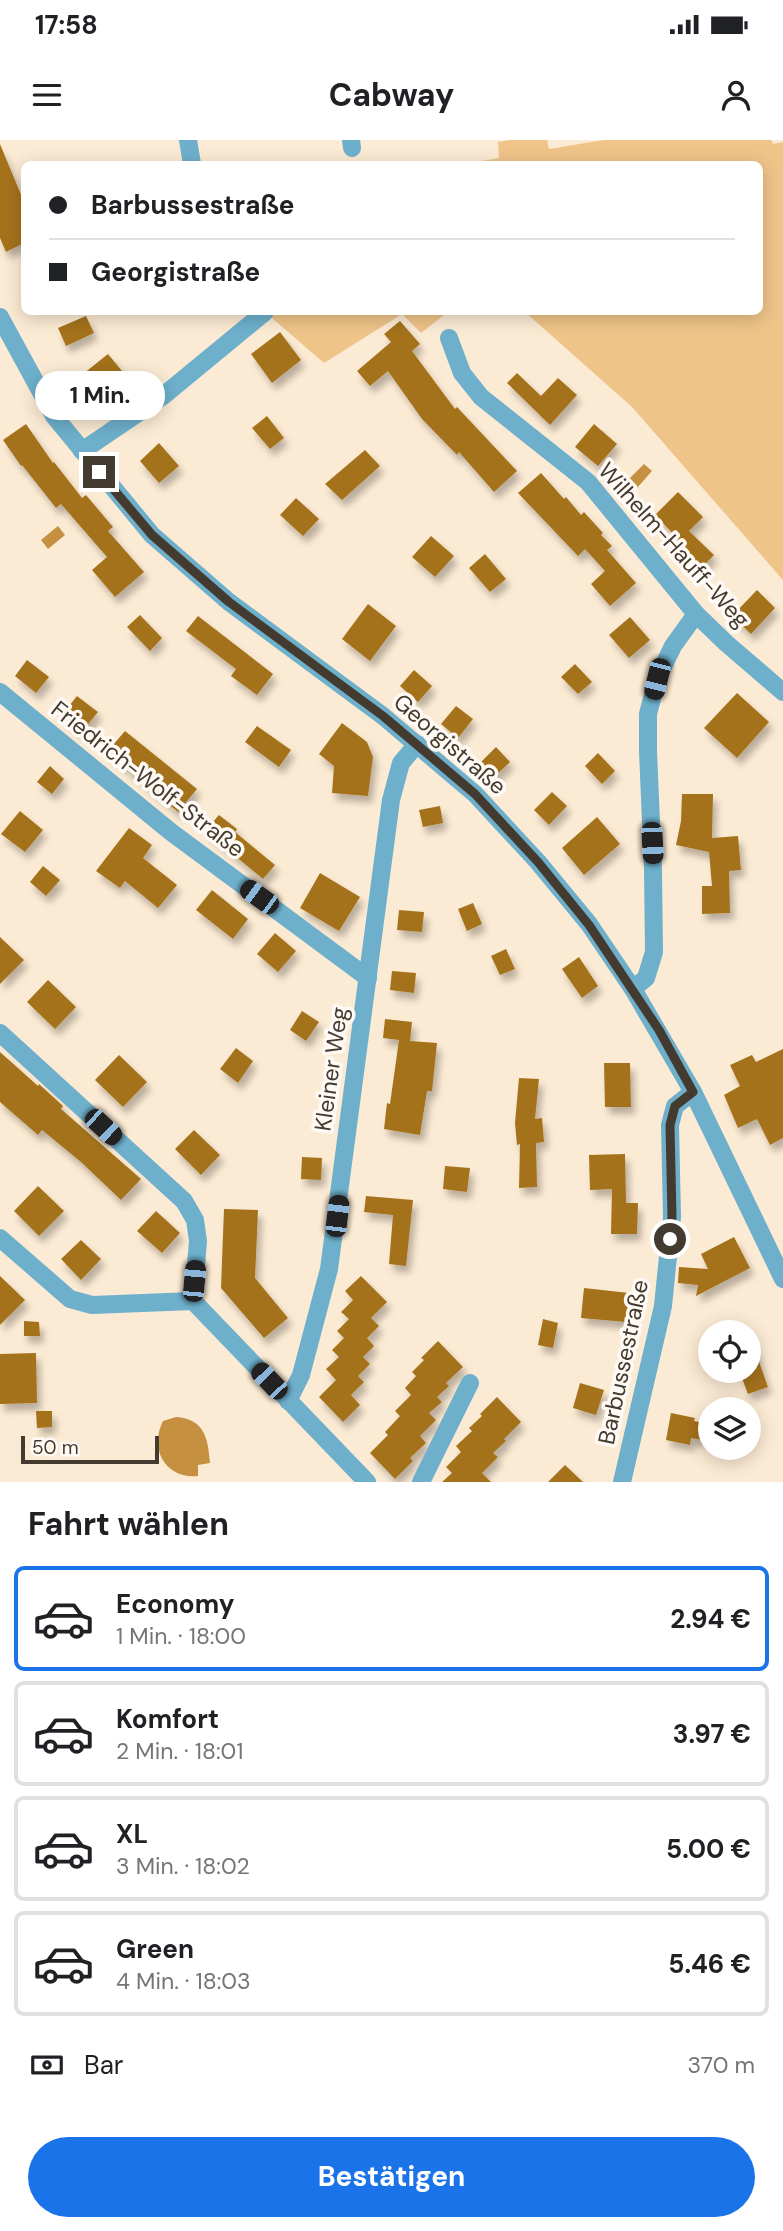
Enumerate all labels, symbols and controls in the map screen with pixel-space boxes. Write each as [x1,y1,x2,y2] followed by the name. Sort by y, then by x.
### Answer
[35,8,98,42] text: 17:58
[329,74,454,116] text: Cabway
[28,76,66,114] icon: menu
[717,76,755,114] icon: person
[91,188,294,222] text: Barbussestraße
[91,255,260,289] text: Georgistraße
[34,370,164,420] callout: 1 Min.
[70,380,130,410] text: 1 Min.
[83,456,115,488] route end
[592,456,756,634] street label: Wilhelm-Hauff-Weg
[642,656,673,702] car
[387,687,513,801] street label: Georgistraße
[45,694,251,864] street label: Friedrich-Wolf-Straße
[641,821,664,865] car
[236,876,283,918] car
[307,1005,355,1133] street label: Kleiner Weg
[81,1105,126,1149] car
[325,1194,350,1238] car
[654,1223,686,1255] route start
[182,1259,207,1303] car
[591,1277,655,1447] street label: Barbussestraße
[698,1320,761,1460] map controls
[698,1320,761,1383] button: locate
[247,1359,292,1403] car
[698,1397,761,1460] button: layers
[21,1433,159,1465] scale bar
[32,1435,79,1460] text: 50 m
[28,1503,229,1545] text: Fahrt wählen
[32,1587,95,1650] icon: car
[116,1587,234,1621] text: Economy
[670,1602,751,1636] text: 2.94 €
[116,1621,246,1651] text: 1 Min. · 18:00
[32,1702,95,1765] icon: car
[116,1702,219,1736] text: Komfort
[673,1717,751,1751] text: 3.97 €
[116,1736,244,1766] text: 2 Min. · 18:01
[32,1817,95,1880] icon: car
[116,1817,148,1851] text: XL
[666,1832,751,1866] text: 5.00 €
[116,1851,250,1881] text: 3 Min. · 18:02
[32,1932,95,1995] icon: car
[116,1932,194,1966] text: Green
[668,1947,751,1981] text: 5.46 €
[116,1966,251,1996] text: 4 Min. · 18:03
[28,2046,66,2084] icon: cash
[84,2048,123,2082] text: Bar
[687,2050,755,2080] text: 370 m
[28,2137,755,2217] button: Bestätigen

